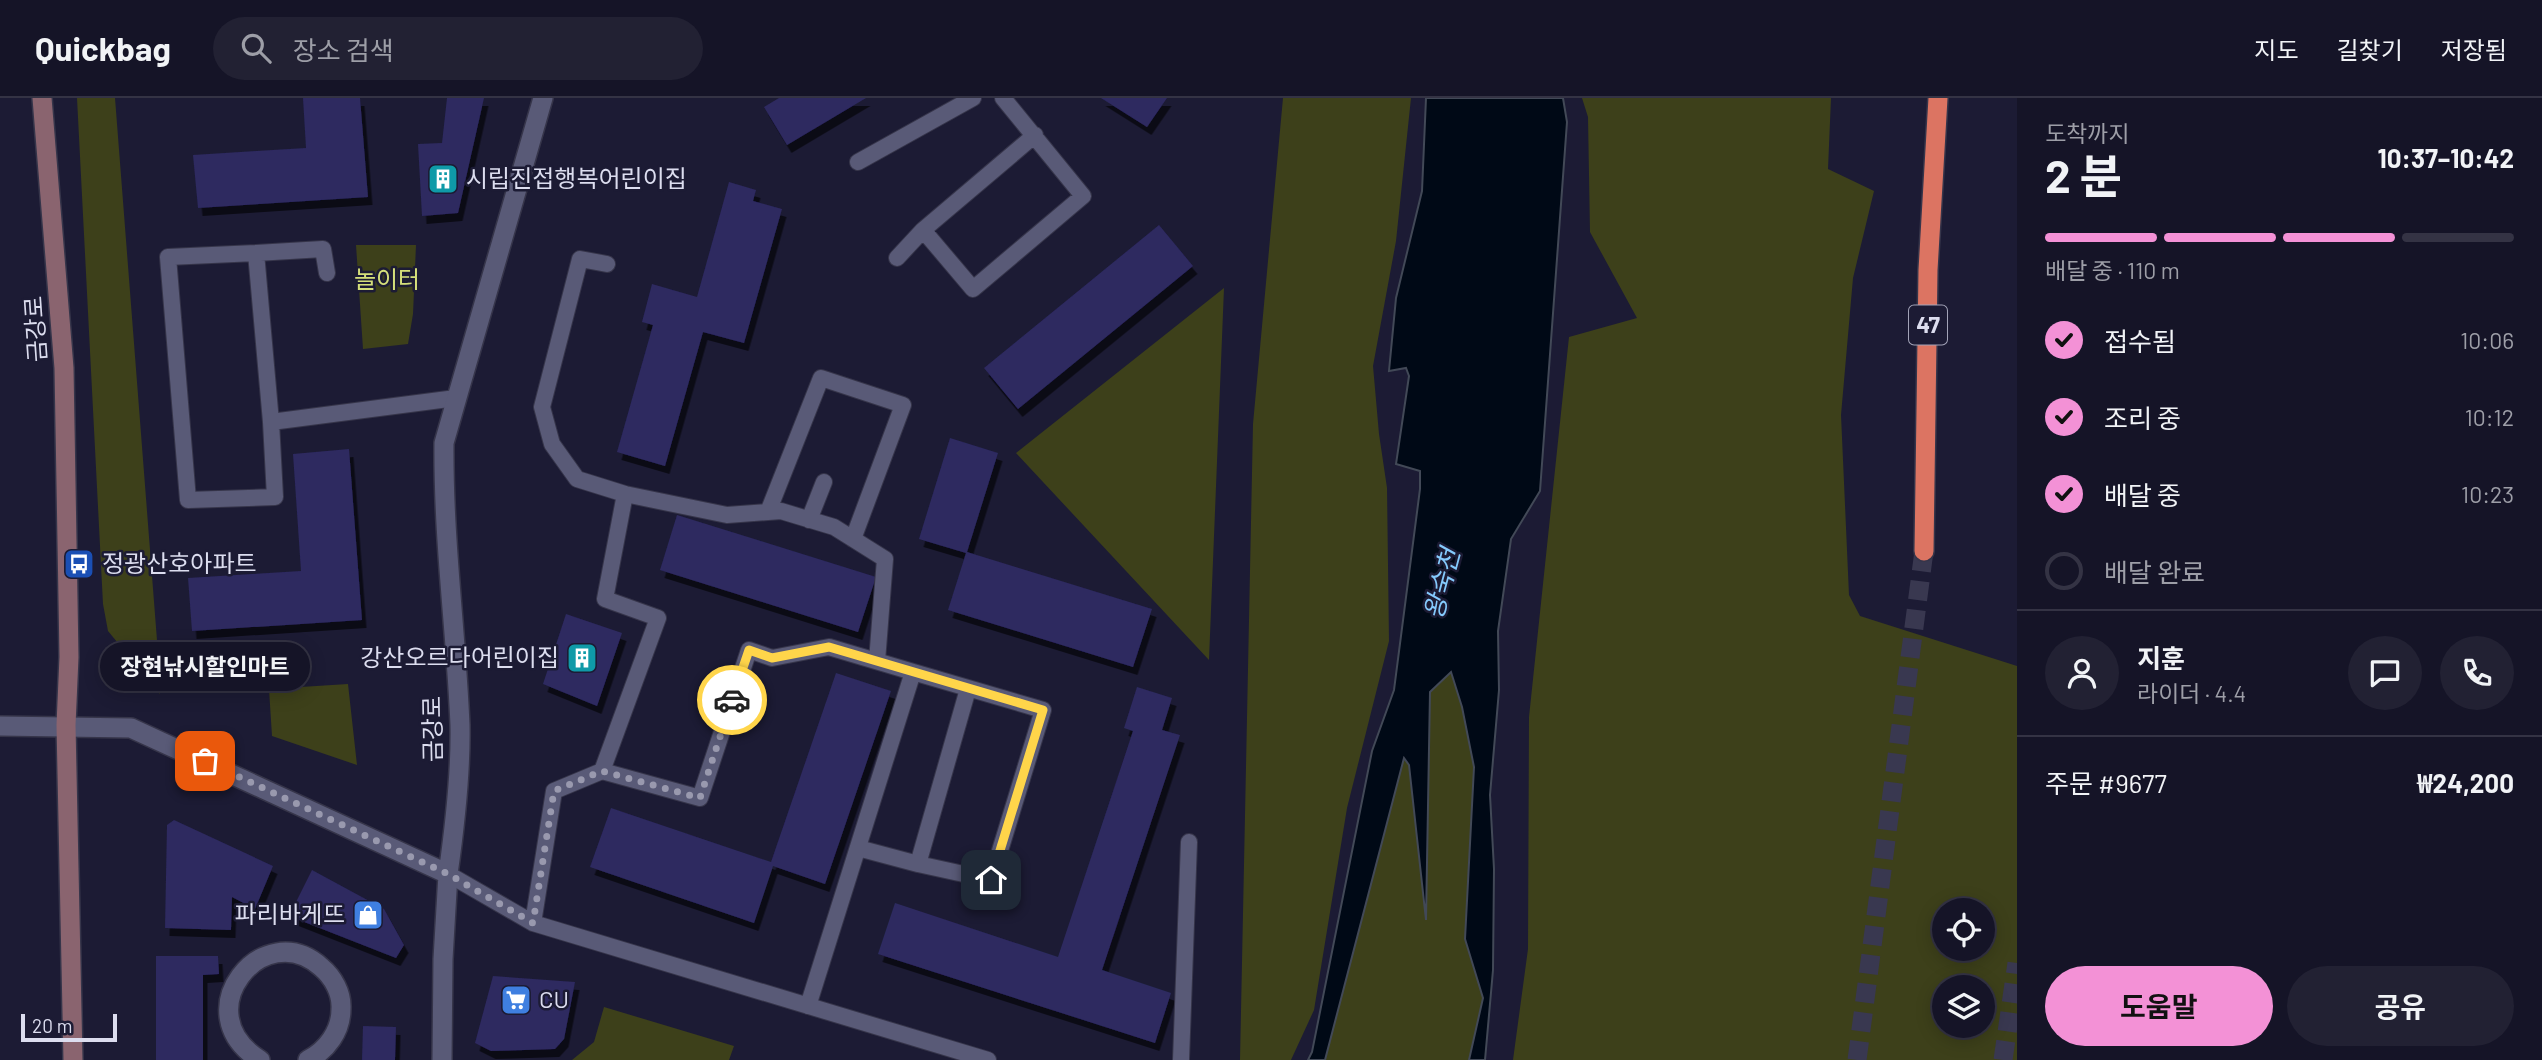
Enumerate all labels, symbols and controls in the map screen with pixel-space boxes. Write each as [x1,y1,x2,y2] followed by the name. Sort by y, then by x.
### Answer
[213,17,703,80] search box
[35,28,171,68] text: Quickbag
[237,29,275,67] icon: search
[293,34,394,65] text: 장소 검색
[2254,35,2299,64] text: 지도
[2337,35,2403,64] text: 길찾기
[2441,35,2507,64] text: 저장됨
[2045,119,2130,147] text: 도착까지
[2377,142,2514,173] text: 10:37–10:42
[2045,147,2122,202] text: 2 분
[426,162,460,196] building icon: 시립진접행복어린이집
[466,163,687,192] place label: 시립진접행복어린이집
[2045,256,2180,284] text: 배달 중 · 110 m
[354,264,420,293] park label: 놀이터
[18,295,51,363] street label: 금강로
[1909,306,1947,344] road number: 47
[2045,321,2083,359] icon: check
[2104,325,2176,356] text: 접수됨
[2460,326,2514,354] text: 10:06
[2045,398,2083,436] icon: check
[2104,402,2181,433] text: 조리 중
[2465,403,2514,431] text: 10:12
[2045,475,2083,513] icon: check
[2104,479,2181,510] text: 배달 중
[2461,480,2514,508] text: 10:23
[1416,542,1466,622] water label: 왕숙천
[62,547,96,581] bus stop icon: 정광산호아파트
[102,548,257,577] place label: 정광산호아파트
[2104,556,2205,587] text: 배달 완료
[2045,636,2119,710] button: person
[2348,636,2422,710] button: chat
[2440,636,2514,710] button: phone
[565,641,599,675] building icon: 강산오르다어린이집
[100,642,310,691] callout: 장현낚시할인마트
[360,642,559,671] place label: 강산오르다어린이집
[2137,642,2185,673] text: 지훈
[120,652,290,680] text: 장현낚시할인마트
[697,665,767,735] courier
[2137,679,2246,707] text: 라이더 · 4.4
[713,681,751,719] icon: car
[416,696,447,762] street label: 금강로
[175,731,235,791] pin
[186,742,224,780] icon: bag
[2045,767,2167,798] text: 주문 #9677
[2417,767,2514,798] text: ₩24,200
[961,850,1021,910] pin
[972,861,1010,899] icon: home
[351,898,385,932] shop icon: 파리바게뜨
[1932,898,1995,1038] map controls
[1932,898,1995,961] button: locate
[235,899,345,928] place label: 파리바게뜨
[2045,966,2273,1046] button: 도움말
[2287,966,2514,1046] button: 공유
[1932,975,1995,1038] button: layers
[499,983,533,1017] supermarket icon: CU
[539,984,569,1013] place label: CU
[21,1011,117,1043] scale bar
[32,1014,72,1037] text: 20 m

